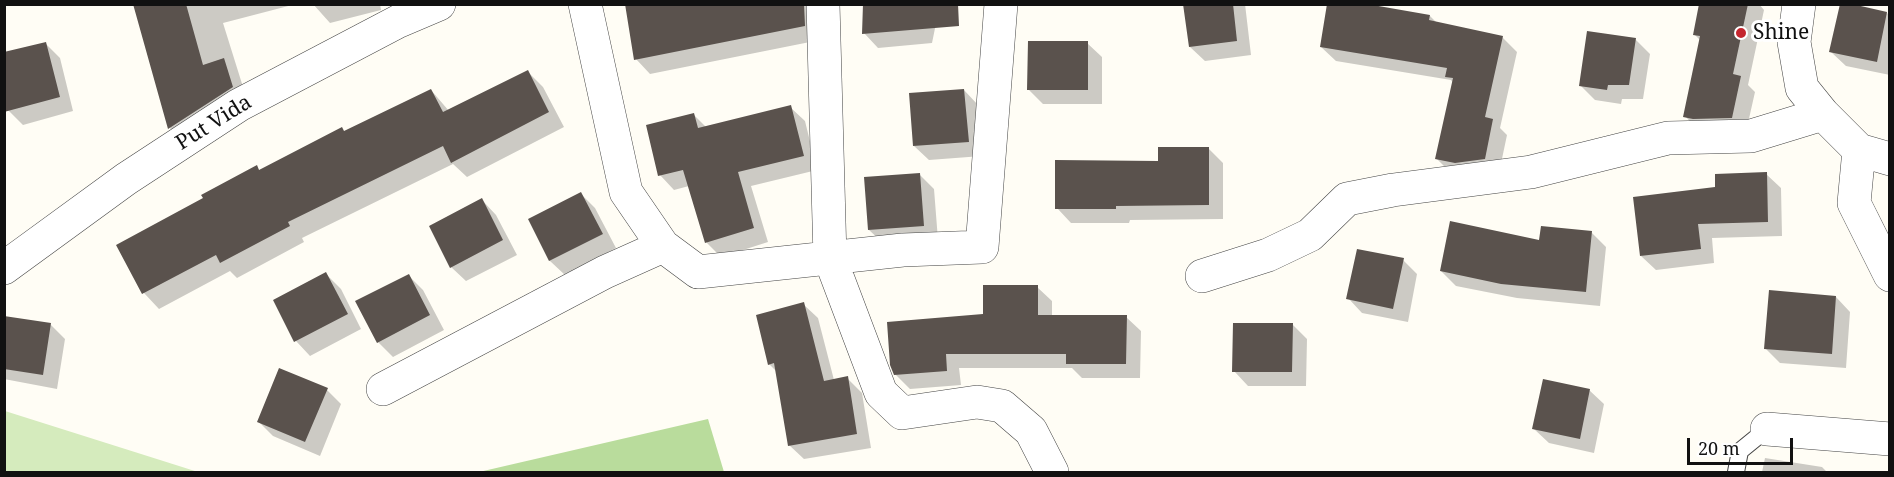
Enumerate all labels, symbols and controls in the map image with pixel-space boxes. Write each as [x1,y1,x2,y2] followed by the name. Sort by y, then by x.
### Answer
[1753,20,1809,46] place label: Shine
[1734,26,1748,40] marker: Shine
[172,90,256,156] street label: Put Vida
[1690,426,1796,464] scale bar
[1698,436,1740,460] text: 20 m

